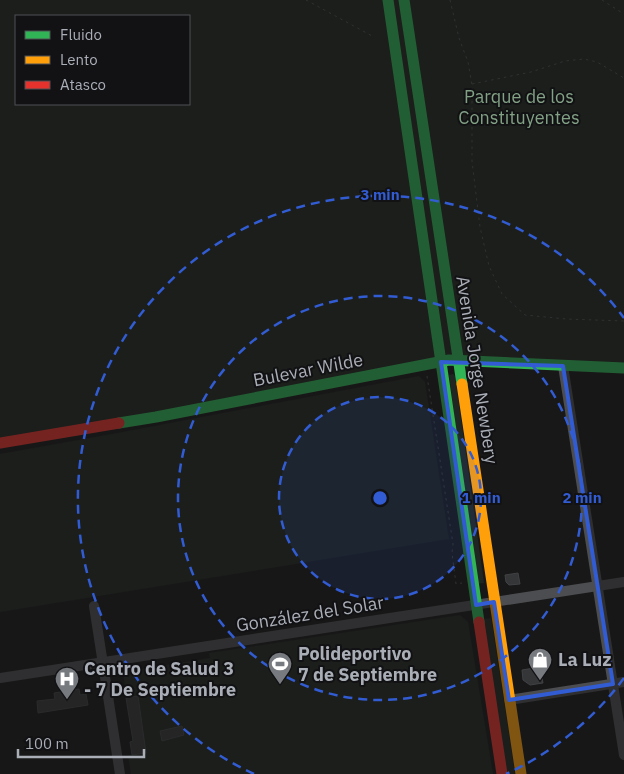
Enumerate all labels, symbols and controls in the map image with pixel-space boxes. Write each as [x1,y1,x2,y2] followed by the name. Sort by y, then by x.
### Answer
[15,15,190,105] legend
[60,25,102,44] text: Fluido
[60,50,98,69] text: Lento
[60,75,106,94] text: Atasco
[458,85,580,129] park label: Parque de los Constituyentes
[360,185,400,204] text: 3 min
[451,274,504,466] street label: Avenida Jorge Newbery
[251,348,365,391] street label: Bulevar Wilde
[461,488,501,507] text: 1 min
[562,488,602,507] text: 2 min
[371,489,389,507] centre of rings
[234,590,386,637] street label: González del Solar
[298,642,437,686] place label: Polideportivo 7 de Septiembre
[527,647,553,681] shop icon: La Luz
[558,648,612,671] place label: La Luz
[267,651,293,685] sports icon: Polideportivo 7 de Septiembre
[84,657,236,701] place label: Centro de Salud 3 - 7 De Septiembre
[54,666,80,700] hospital icon: Centro de Salud 3 - 7 De Septiembre
[18,726,144,758] scale bar
[25,734,69,753] text: 100 m

